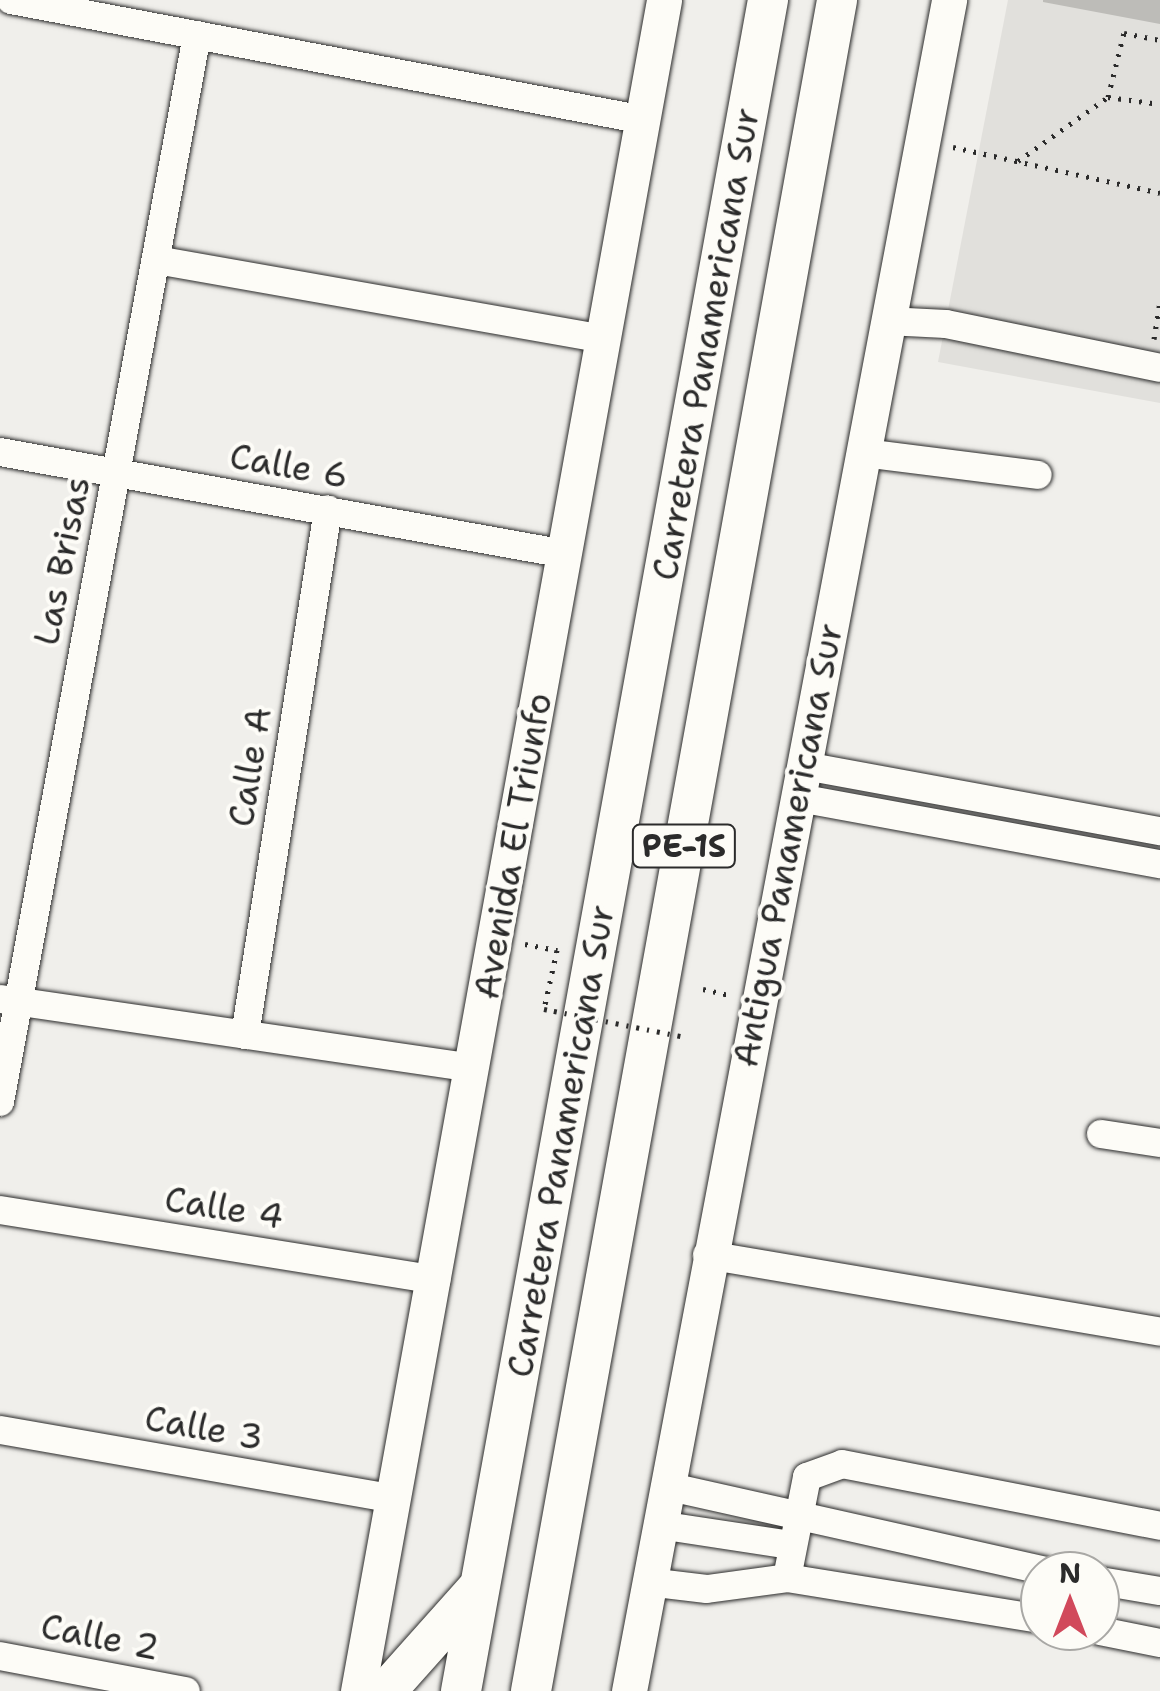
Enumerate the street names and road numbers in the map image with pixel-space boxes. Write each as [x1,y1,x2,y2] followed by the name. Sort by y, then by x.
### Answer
[644,104,768,584] street label: Carretera Panamericana Sur
[226,435,352,497] street label: Calle 6
[25,473,99,649] street label: Las Brisas
[724,620,852,1070] street label: Antigua Panamericana Sur
[465,690,561,1002] street label: Avenida El Triunfo
[220,704,280,830] street label: Calle A
[632,819,736,873] road number: PE-1S
[499,901,623,1381] street label: Carretera Panamericana Sur
[162,1178,286,1238] street label: Calle 4
[141,1397,267,1459] street label: Calle 3
[37,1605,163,1669] street label: Calle 2

